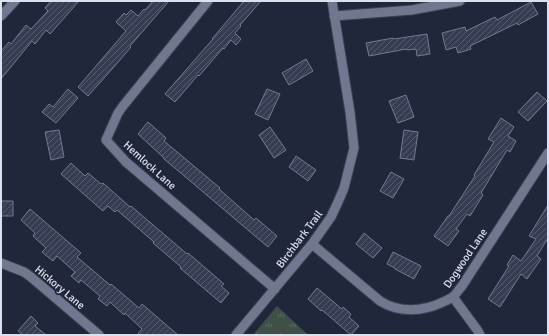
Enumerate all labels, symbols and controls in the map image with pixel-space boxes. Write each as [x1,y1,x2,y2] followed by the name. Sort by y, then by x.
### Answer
[121,138,179,192] street label: Hemlock Lane
[274,208,325,271] street label: Birchbark Trail
[441,226,490,290] street label: Dogwood Lane
[32,263,87,312] street label: Hickory Lane

